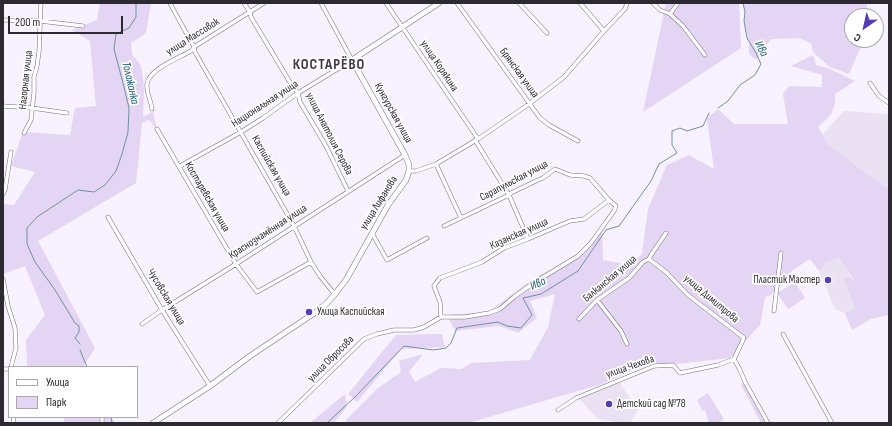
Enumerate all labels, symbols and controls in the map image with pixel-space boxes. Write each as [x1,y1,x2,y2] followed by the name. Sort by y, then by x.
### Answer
[10,8,125,34] scale bar
[844,8,884,48] north arrow
[15,15,40,30] text: 200 m
[164,15,222,59] street label: улица Массовок
[852,31,864,45] text: С
[417,38,461,94] street label: улица Корякина
[751,39,771,59] water label: Ива
[496,45,542,101] street label: Брянская улица
[16,50,36,110] street label: Нагорная улица
[293,56,365,74] district label: КОСТАРЁВО
[118,60,142,106] water label: Толожанка
[229,78,301,130] street label: Национальная улица
[371,81,415,145] street label: Кунгурская улица
[303,91,355,177] street label: улица Анатолия Серова
[248,133,294,199] street label: Каспийская улица
[478,157,550,205] street label: Сарапульская улица
[182,160,232,234] street label: Костаревская улица
[357,174,401,232] street label: улица Лифанова
[226,202,310,262] street label: Краснознамённая улица
[488,215,550,253] street label: Казанская улица
[580,253,640,305] street label: Балканская улица
[144,266,188,328] street label: Чусовская улица
[681,272,741,326] street label: улица Димитрова
[753,273,820,287] place label: Пластик Мастер
[528,274,548,294] water label: Ива
[823,275,833,285] marker: Пластик Мастер
[317,305,384,319] place label: Улица Каспийская
[304,307,314,317] marker: Улица Каспийская
[305,333,357,385] street label: улица Обросова
[604,353,656,381] street label: улица Чехова
[8,366,138,418] legend
[46,375,69,390] text: Улица
[46,395,66,410] text: Парк
[617,397,686,411] place label: Детский сад №78
[604,399,614,409] marker: Детский сад №78

